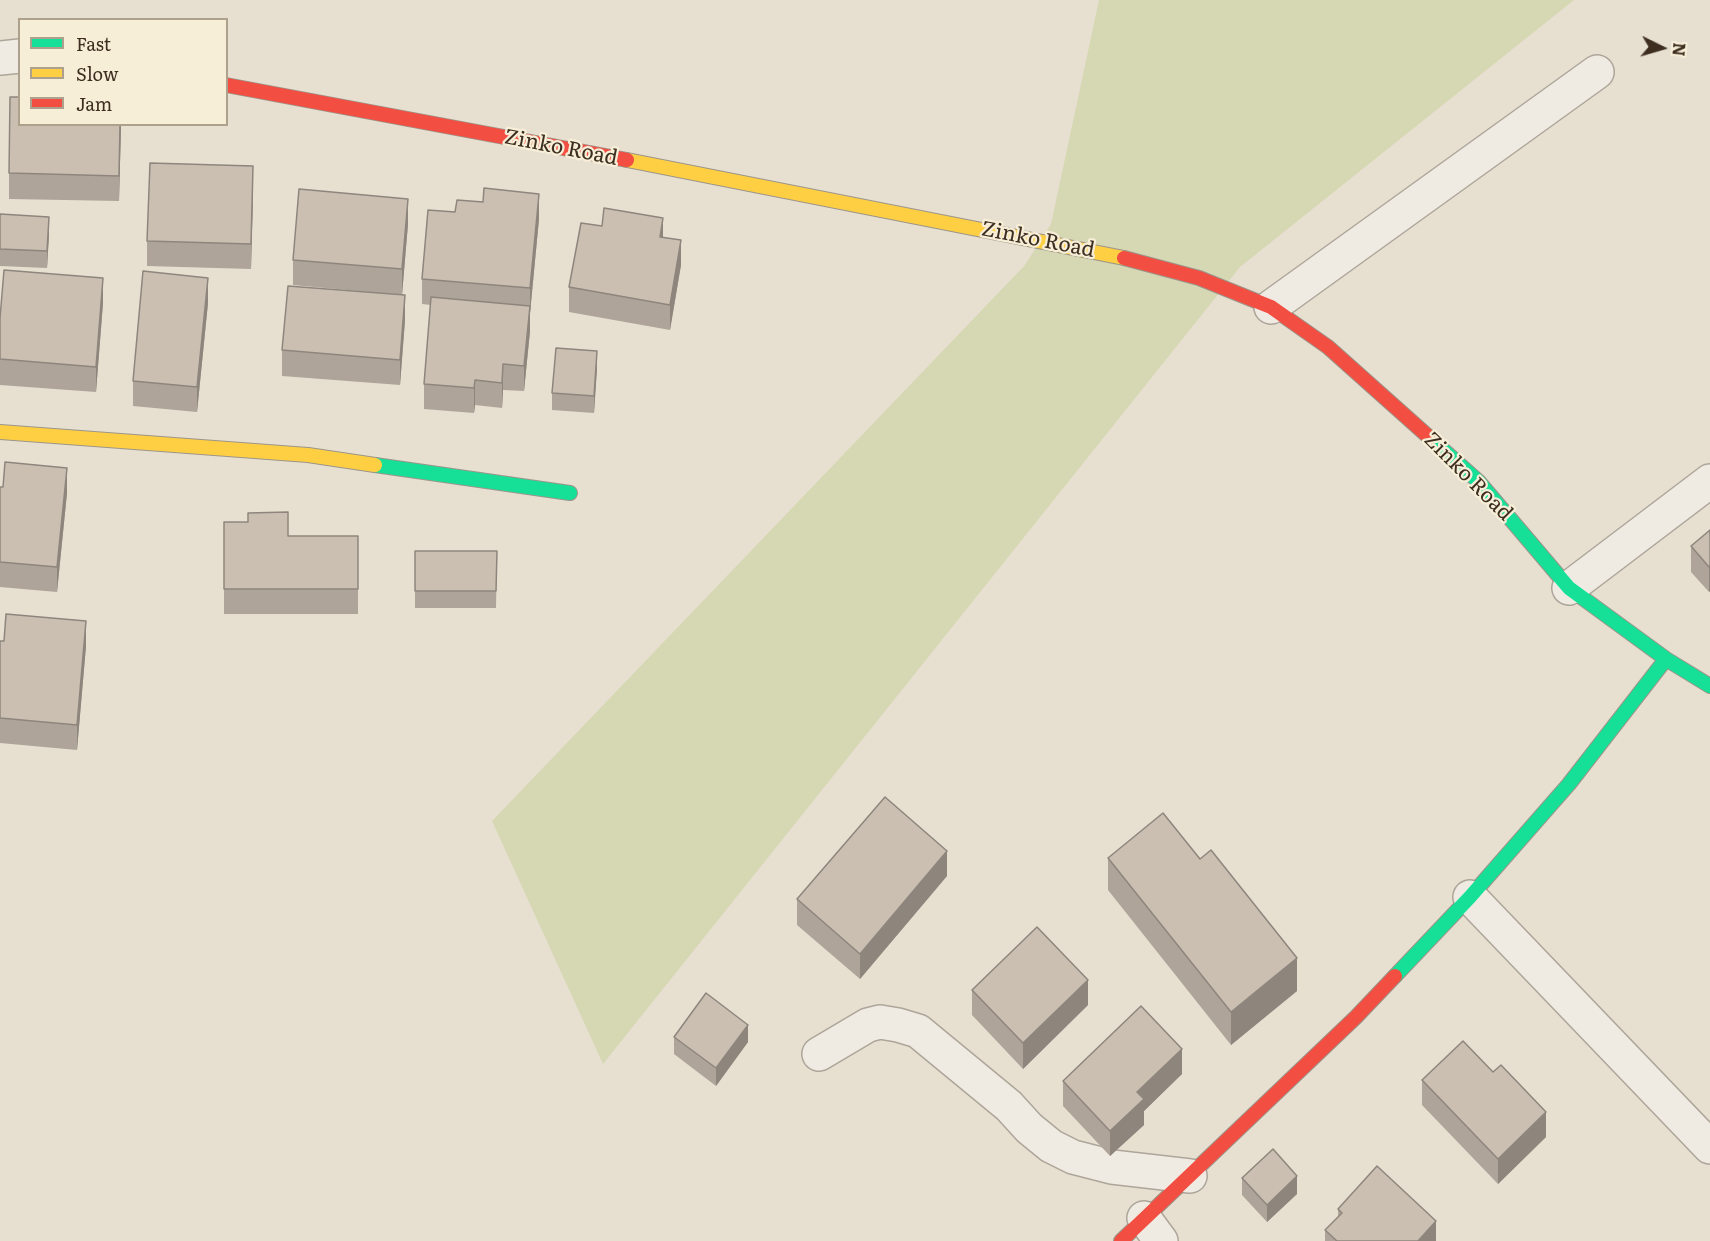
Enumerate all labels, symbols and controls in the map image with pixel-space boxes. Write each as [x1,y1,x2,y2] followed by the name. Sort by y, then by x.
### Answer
[18,18,228,126] legend
[1632,18,1692,78] north arrow
[76,30,111,57] text: Fast
[1667,42,1692,57] text: N
[76,60,118,87] text: Slow
[76,90,112,117] text: Jam
[502,125,620,171] street label: Zinko Road
[979,217,1097,263] street label: Zinko Road
[1419,428,1517,526] street label: Zinko Road

